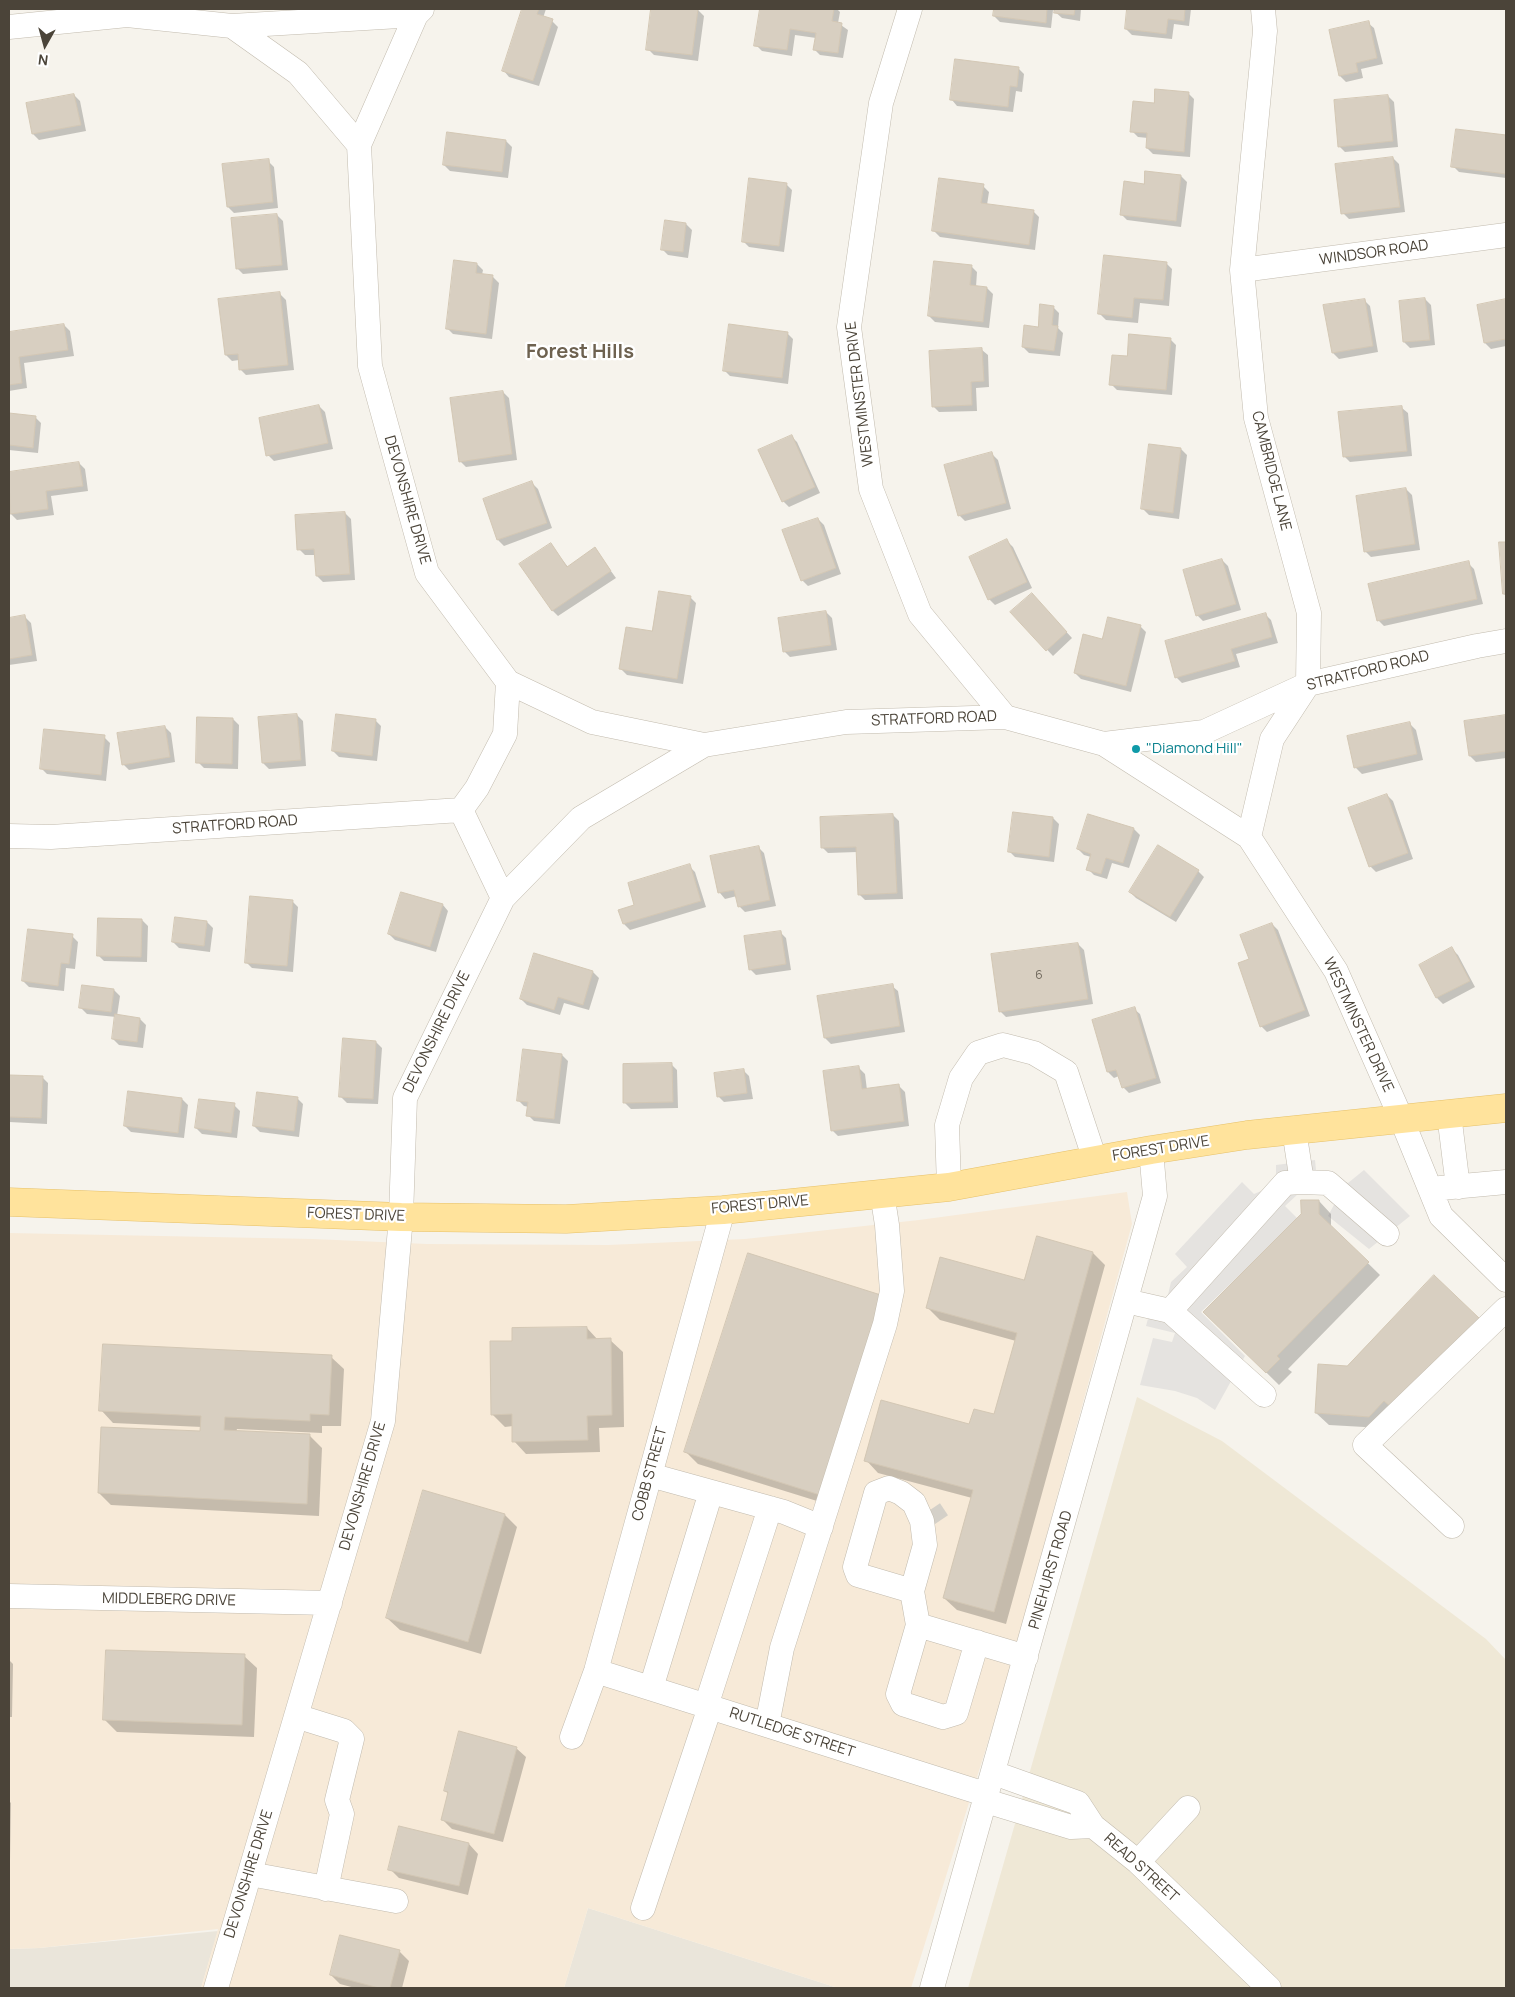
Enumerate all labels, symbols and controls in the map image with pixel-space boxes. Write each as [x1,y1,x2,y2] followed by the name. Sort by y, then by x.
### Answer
[20,20,70,70] north arrow
[37,50,49,70] text: N
[1318,236,1430,270] street label: WINDSOR ROAD
[842,320,878,468] street label: WESTMINSTER DRIVE
[526,340,634,364] district label: Forest Hills
[1247,409,1295,533] street label: CAMBRIDGE LANE
[380,434,434,566] street label: DEVONSHIRE DRIVE
[1305,647,1431,695] street label: STRATFORD ROAD
[871,708,997,730] street label: STRATFORD ROAD
[1146,740,1243,758] place label: "Diamond Hill"
[1130,743,1142,755] marker: "Diamond Hill"
[172,812,298,838] street label: STRATFORD ROAD
[1319,955,1397,1095] street label: WESTMINSTER DRIVE
[400,968,474,1096] street label: DEVONSHIRE DRIVE
[1035,969,1043,983] house number: 6
[1111,1132,1211,1166] street label: FOREST DRIVE
[710,1192,810,1218] street label: FOREST DRIVE
[307,1204,405,1226] street label: FOREST DRIVE
[336,1420,390,1552] street label: DEVONSHIRE DRIVE
[629,1425,671,1523] street label: COBB STREET
[1025,1509,1077,1631] street label: PINEHURST ROAD
[102,1590,236,1610] street label: MIDDLEBERG DRIVE
[727,1704,857,1762] street label: RUTLEDGE STREET
[221,1808,277,1940] street label: DEVONSHIRE DRIVE
[1100,1830,1182,1906] street label: READ STREET

